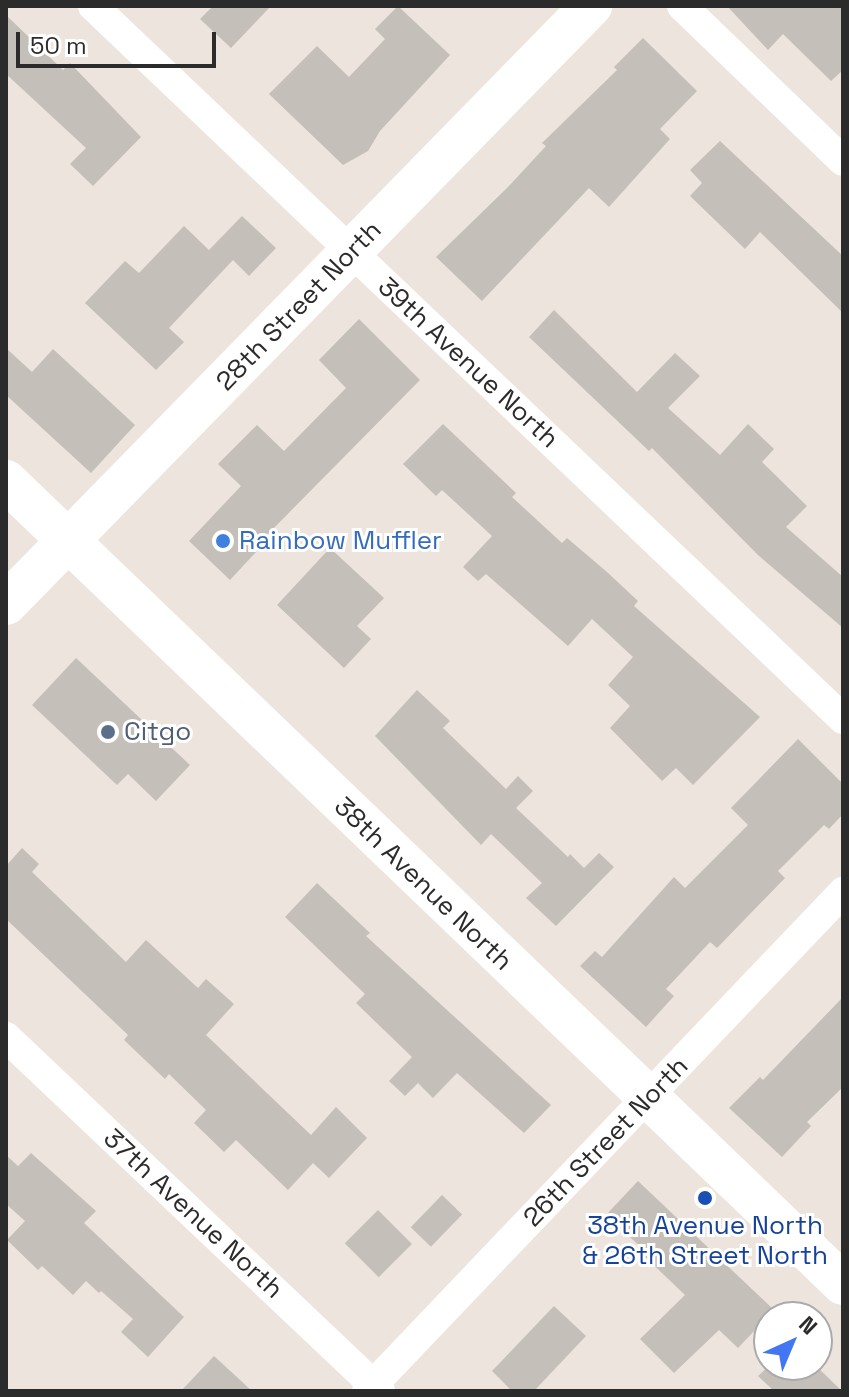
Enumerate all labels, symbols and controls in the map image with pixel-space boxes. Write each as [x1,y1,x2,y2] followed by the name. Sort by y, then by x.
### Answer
[20,16,220,66] scale bar
[30,30,87,61] text: 50 m
[210,215,388,397] street label: 28th Street North
[371,271,565,455] street label: 39th Avenue North
[239,525,442,557] place label: Rainbow Muffler
[214,532,232,550] marker: Rainbow Muffler
[124,716,191,748] place label: Citgo
[99,723,117,741] marker: Citgo
[327,791,519,977] street label: 38th Avenue North
[517,1051,695,1233] street label: 26th Street North
[97,1123,289,1305] street label: 37th Avenue North
[696,1189,714,1207] marker: 38th Avenue North & 26th Street North
[582,1210,828,1272] place label: 38th Avenue North & 26th Street North
[753,1301,833,1381] north arrow
[793,1310,823,1340] text: N

